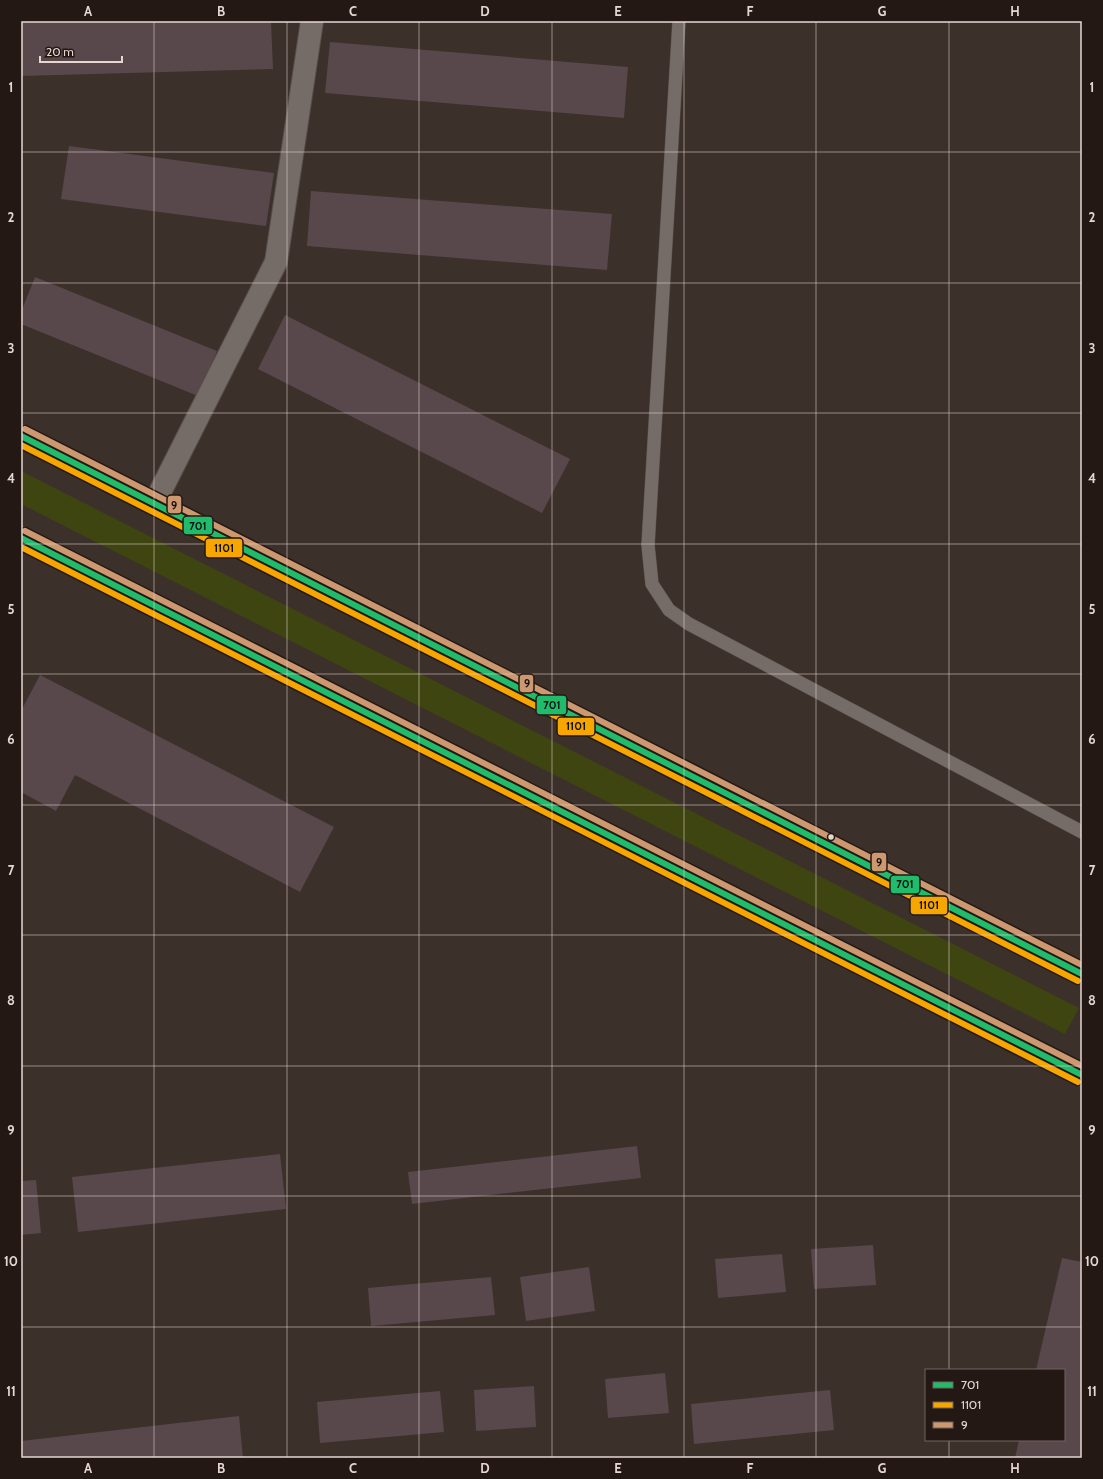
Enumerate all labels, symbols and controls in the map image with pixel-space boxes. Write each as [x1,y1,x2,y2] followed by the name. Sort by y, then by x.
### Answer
[84,3,93,19] text: A
[217,3,225,19] text: B
[349,3,357,19] text: C
[480,3,490,19] text: D
[614,3,622,19] text: E
[747,3,754,19] text: F
[878,3,887,19] text: G
[1010,3,1020,19] text: H
[40,38,122,64] scale bar
[46,44,74,59] text: 20 m
[9,79,13,95] text: 1
[1090,79,1094,95] text: 1
[8,209,15,225] text: 2
[1089,209,1096,225] text: 2
[7,340,15,356] text: 3
[1088,340,1096,356] text: 3
[7,470,15,486] text: 4
[1088,470,1096,486] text: 4
[167,495,182,514] line badge: 9
[171,498,177,512] text: 9
[183,516,213,535] line badge: 701
[189,519,207,533] text: 701
[205,538,243,558] line badge: 1101
[214,541,234,555] text: 1101
[8,601,15,617] text: 5
[1089,601,1096,617] text: 5
[519,674,534,693] line badge: 9
[524,676,530,690] text: 9
[536,695,567,715] line badge: 701
[543,698,561,712] text: 701
[557,717,595,736] line badge: 1101
[566,719,586,733] text: 1101
[7,731,15,747] text: 6
[1088,731,1096,747] text: 6
[826,832,836,842] unlabelled marker
[871,852,887,872] line badge: 9
[876,855,882,869] text: 9
[8,862,15,878] text: 7
[1089,862,1096,878] text: 7
[890,875,920,894] line badge: 701
[896,877,914,891] text: 701
[910,896,948,915] line badge: 1101
[919,898,939,912] text: 1101
[7,992,15,1008] text: 8
[1088,992,1096,1008] text: 8
[7,1122,15,1138] text: 9
[1088,1122,1096,1138] text: 9
[4,1253,18,1269] text: 10
[1085,1253,1099,1269] text: 10
[925,1369,1065,1441] legend
[961,1377,979,1392] text: 701
[6,1383,16,1399] text: 11
[1087,1383,1097,1399] text: 11
[961,1397,981,1412] text: 1101
[961,1417,968,1432] text: 9
[84,1460,93,1476] text: A
[217,1460,225,1476] text: B
[349,1460,357,1476] text: C
[480,1460,490,1476] text: D
[614,1460,622,1476] text: E
[747,1460,754,1476] text: F
[878,1460,887,1476] text: G
[1010,1460,1020,1476] text: H

